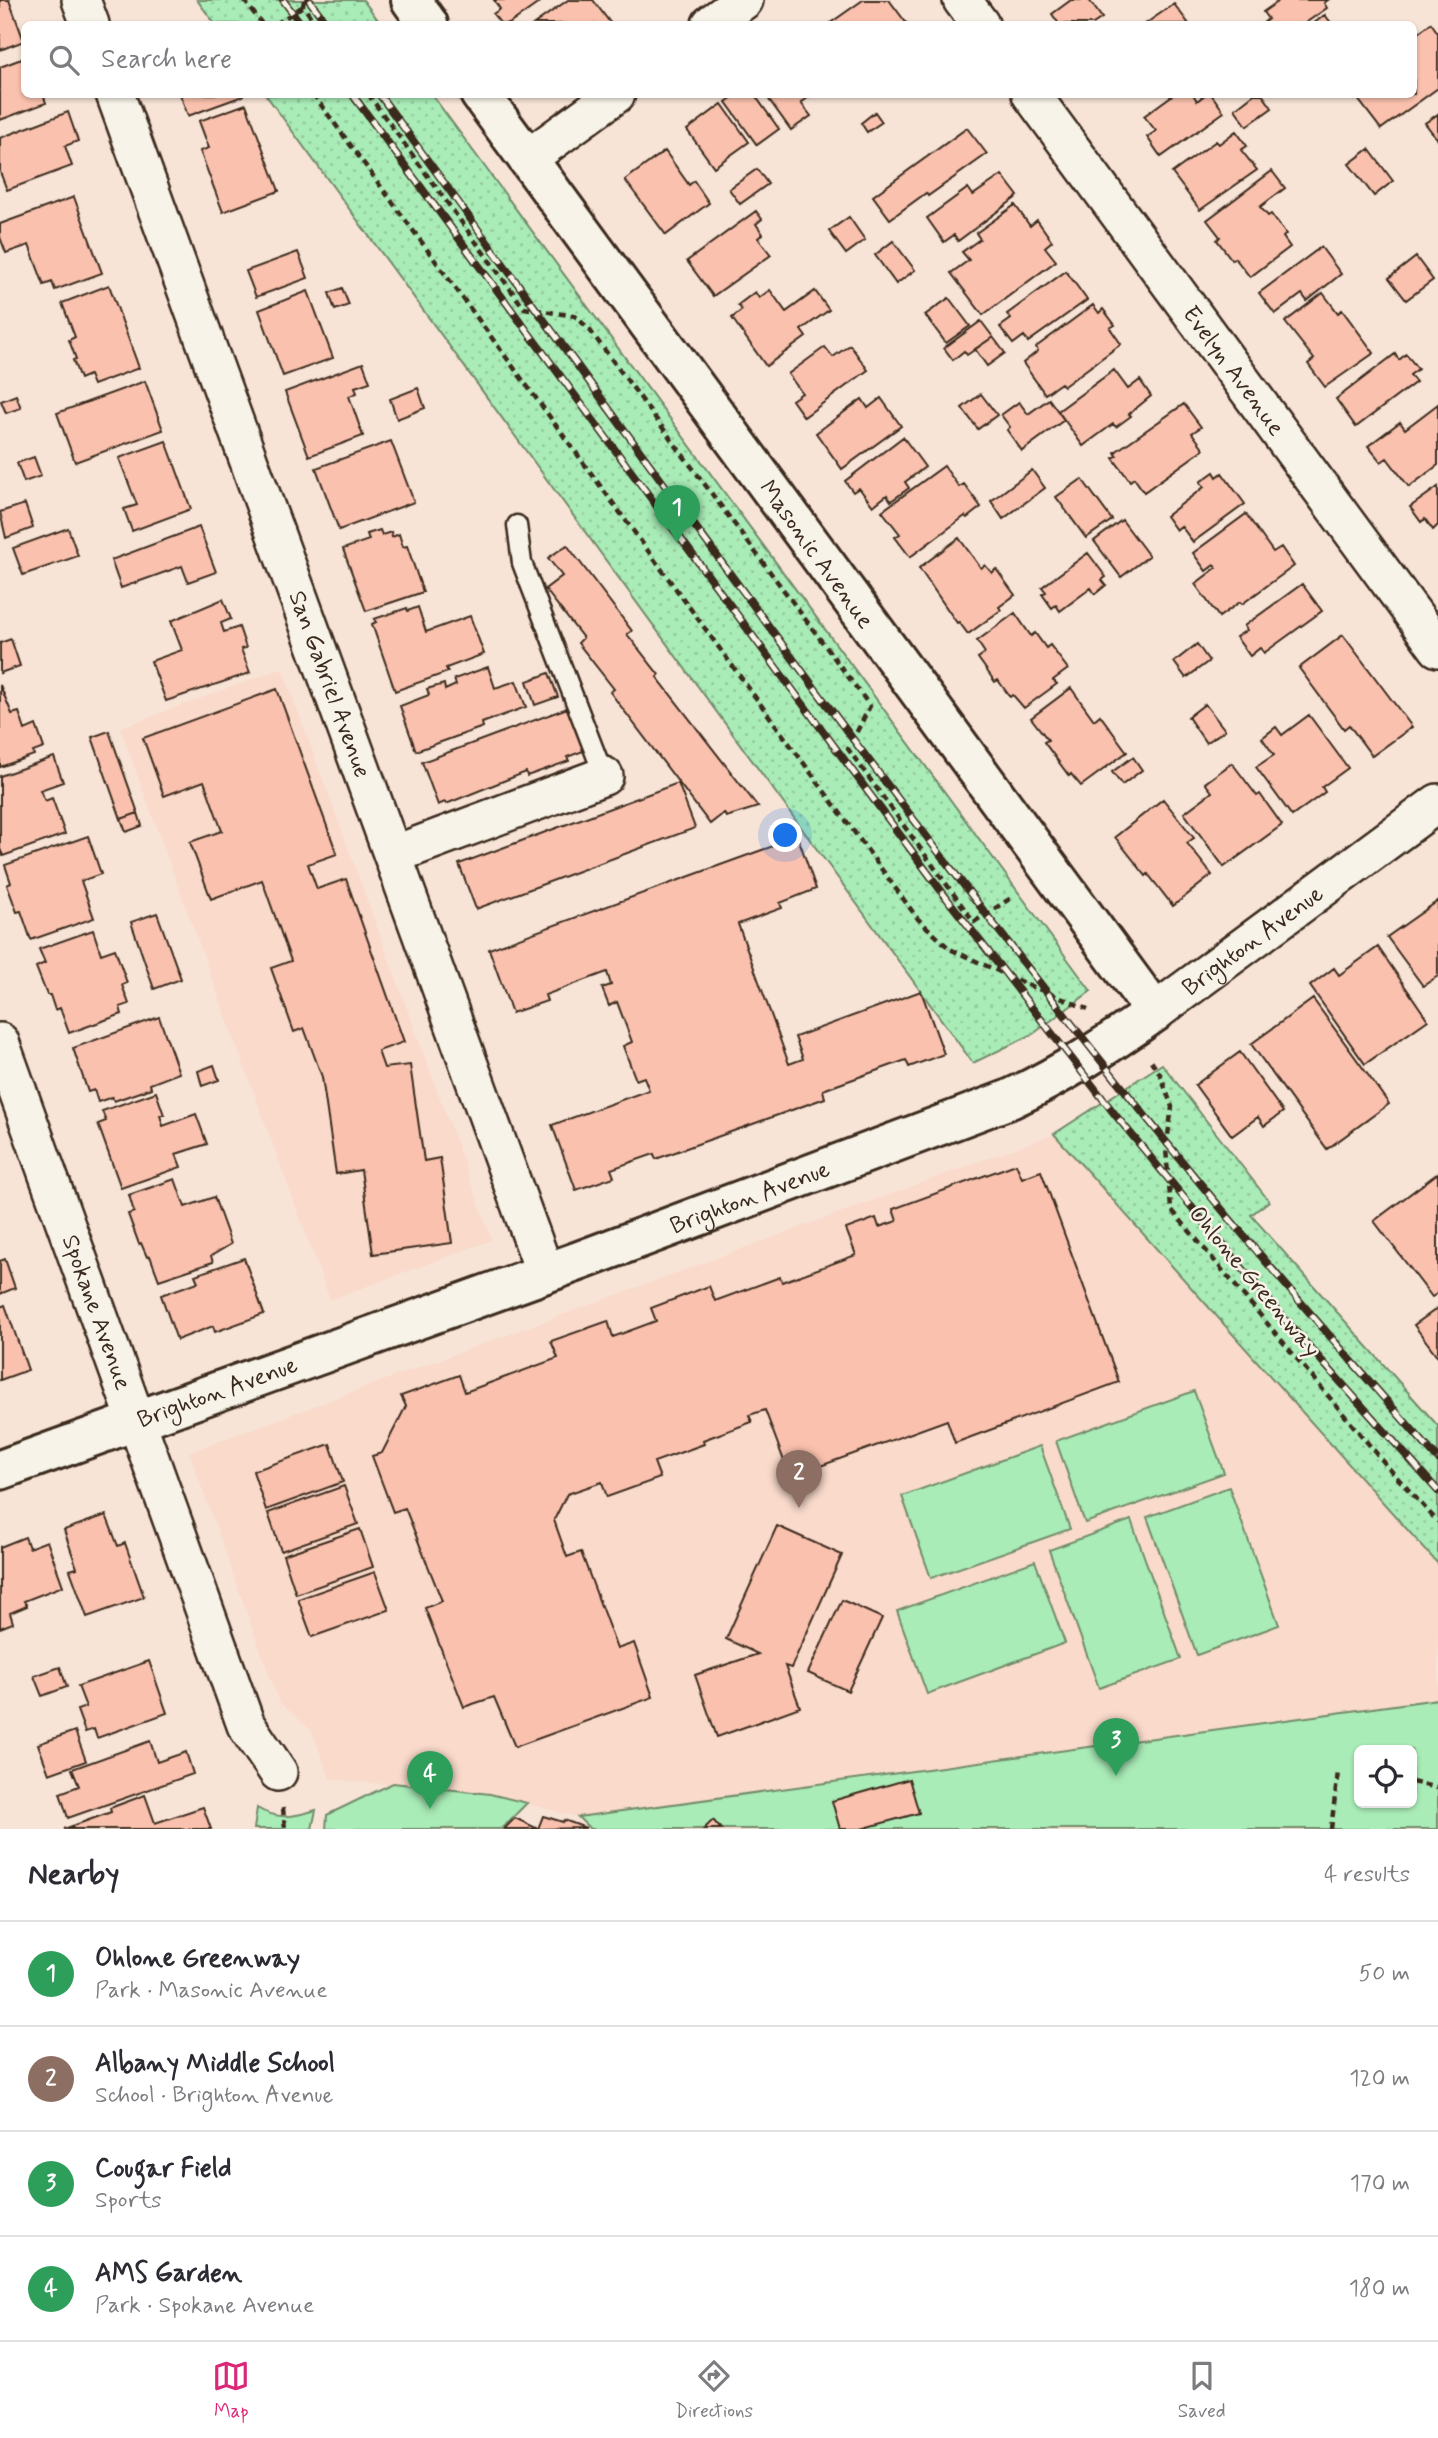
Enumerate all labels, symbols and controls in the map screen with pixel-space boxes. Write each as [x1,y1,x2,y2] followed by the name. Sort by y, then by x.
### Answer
[21,21,1417,98] search box
[45,41,83,79] icon: search
[101,43,232,77] text: Search here
[1175,300,1291,443] street label: Evelyn Avenue
[751,474,880,636] street label: Masonic Avenue
[654,485,700,543] pin: 1
[281,587,377,782] street label: San Gabriel Avenue
[768,818,802,852] your location
[1176,879,1330,1004] street label: Brighton Avenue
[666,1154,835,1242] street label: Brighton Avenue
[1181,1199,1327,1364] street label: Ohlone Greenway
[54,1231,138,1394] street label: Spokane Avenue
[133,1350,302,1436] street label: Brighton Avenue
[776,1450,822,1508] pin: 2
[1093,1718,1139,1776] pin: 3
[1354,1745,1417,1808] map controls
[1354,1745,1417,1808] button: locate
[407,1751,453,1809] pin: 4
[28,1855,119,1894] text: Nearby
[1324,1860,1410,1890] text: 4 results
[95,1942,300,1976] text: Ohlone Greenway
[46,1959,56,1989] text: 1
[1359,1959,1410,1989] text: 50 m
[95,1976,328,2006] text: Park · Masonic Avenue
[95,2047,335,2081] text: Albany Middle School
[45,2064,57,2094] text: 2
[1349,2064,1410,2094] text: 120 m
[95,2081,333,2111] text: School · Brighton Avenue
[95,2152,232,2186] text: Cougar Field
[46,2169,56,2199] text: 3
[1350,2169,1410,2199] text: 170 m
[95,2186,162,2216] text: Sports
[95,2257,242,2291] text: AMS Garden
[44,2274,58,2304] text: 4
[1349,2274,1410,2304] text: 180 m
[95,2291,314,2321] text: Park · Spokane Avenue
[212,2357,250,2424] tab: Map
[675,2357,753,2424] tab: Directions
[1178,2357,1226,2424] tab: Saved

